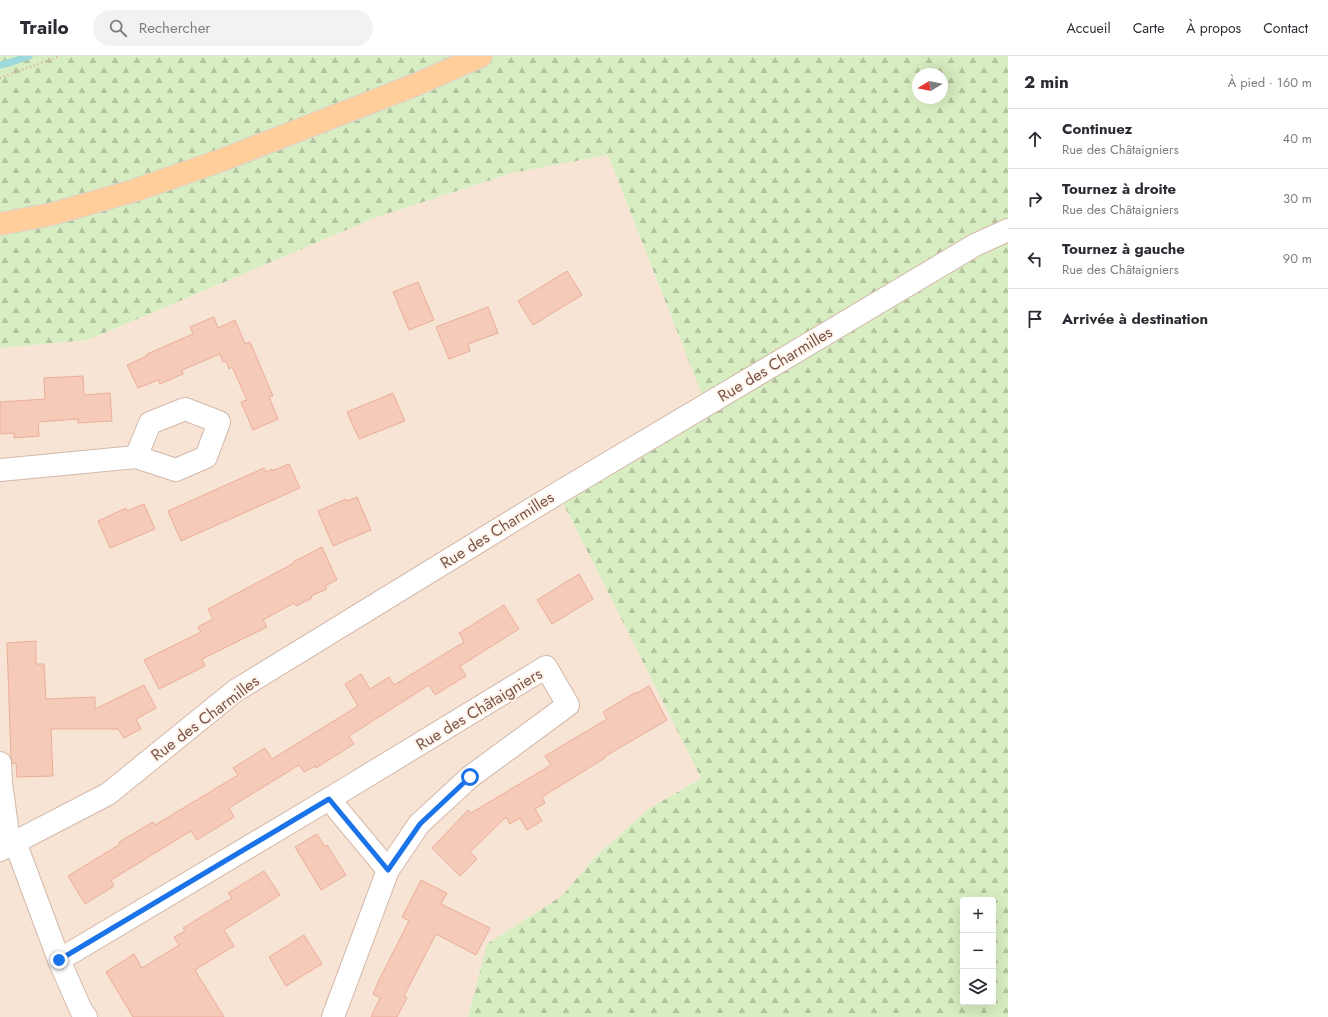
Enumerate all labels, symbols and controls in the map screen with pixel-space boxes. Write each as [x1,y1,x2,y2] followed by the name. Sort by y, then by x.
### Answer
[93,10,373,46] search box
[20,14,69,41] text: Trailo
[107,17,129,39] icon: search
[139,17,211,39] text: Rechercher
[1067,18,1111,38] text: Accueil
[1133,18,1164,38] text: Carte
[1186,18,1241,38] text: À propos
[1263,18,1308,38] text: Contact
[912,68,948,104] north arrow
[1024,70,1069,94] text: 2 min
[1228,73,1312,92] text: À pied · 160 m
[1062,118,1132,140] text: Continuez
[1024,128,1046,150] icon: ahead
[1283,129,1312,148] text: 40 m
[1062,140,1179,159] text: Rue des Châtaigniers
[1062,178,1176,200] text: Tournez à droite
[1024,188,1046,210] icon: right
[1283,189,1312,208] text: 30 m
[1062,200,1179,219] text: Rue des Châtaigniers
[1062,238,1185,260] text: Tournez à gauche
[1024,248,1046,270] icon: left
[1283,249,1312,268] text: 90 m
[1062,260,1179,279] text: Rue des Châtaigniers
[1024,308,1046,330] icon: arrive
[1062,308,1208,330] text: Arrivée à destination
[713,321,837,407] street label: Rue des Charmilles
[436,486,558,574] street label: Rue des Charmilles
[411,662,547,756] street label: Rue des Châtaigniers
[146,670,264,766] street label: Rue des Charmilles
[461,768,479,786] route start
[960,897,996,1005] map controls
[960,897,996,933] button: +
[960,933,996,969] button: −
[50,951,68,969] route end
[960,969,996,1005] button: layers

